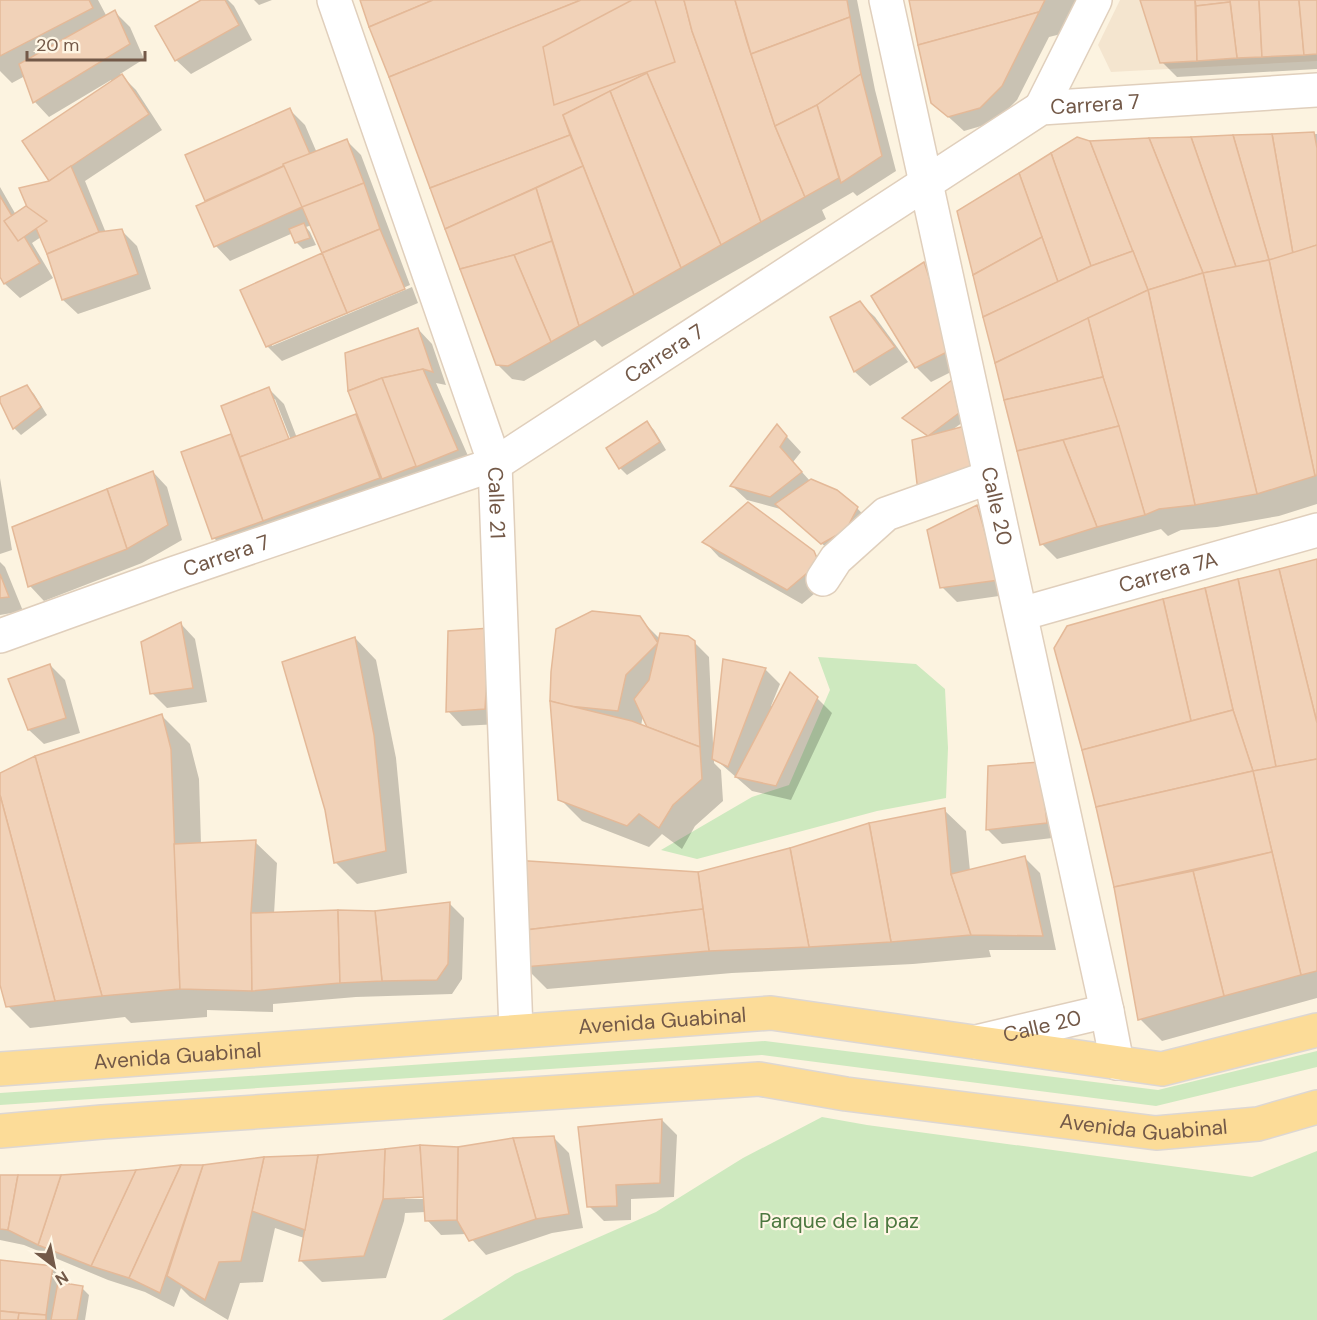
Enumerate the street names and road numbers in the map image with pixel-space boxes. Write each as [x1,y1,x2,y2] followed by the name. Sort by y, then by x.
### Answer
[1049,88,1141,121] street label: Carrera 7
[619,317,709,390] street label: Carrera 7
[974,464,1019,548] street label: Calle 20
[481,466,512,539] street label: Calle 21
[179,528,273,583] street label: Carrera 7
[1115,545,1221,600] street label: Carrera 7A
[577,1001,747,1041] street label: Avenida Guabinal
[1000,1004,1084,1049] street label: Calle 20
[93,1036,263,1076] street label: Avenida Guabinal
[1058,1107,1229,1147] street label: Avenida Guabinal

